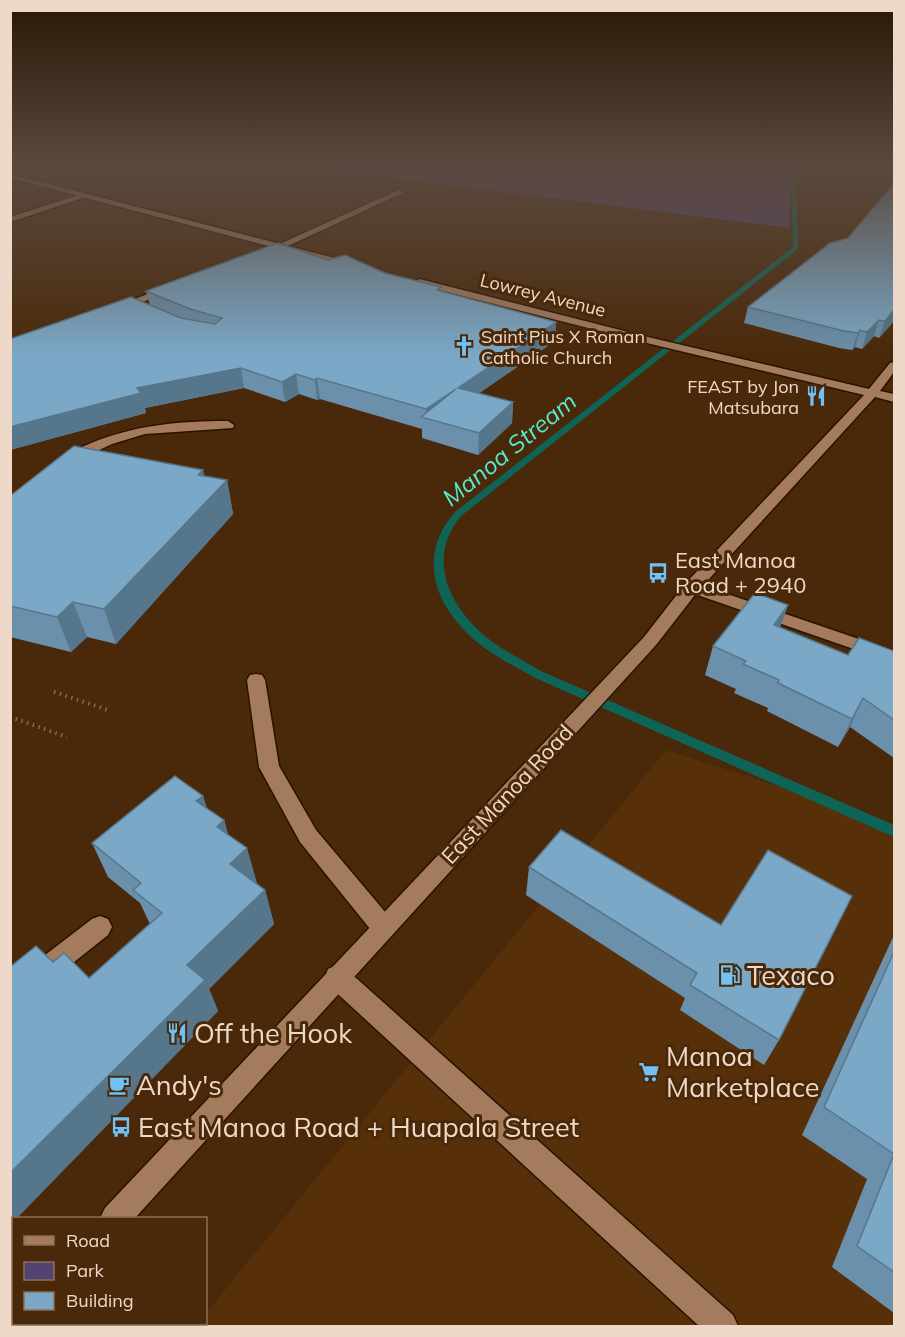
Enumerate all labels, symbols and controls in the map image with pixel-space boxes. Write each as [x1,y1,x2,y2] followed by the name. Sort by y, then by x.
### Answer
[478,268,608,322] street label: Lowrey Avenue
[481,325,645,369] place label: Saint Pius X Roman Catholic Church
[452,334,476,358] church icon: Saint Pius X Roman Catholic Church
[687,375,799,419] place label: FEAST by Jon Matsubara
[804,384,828,408] restaurant icon: FEAST by Jon Matsubara
[436,386,582,512] water label: Manoa Stream
[675,546,806,599] place label: East Manoa Road + 2940
[646,561,670,585] bus stop icon: East Manoa Road + 2940
[435,718,579,870] street label: East Manoa Road
[747,958,835,992] place label: Texaco
[718,963,742,987] fuel station icon: Texaco
[194,1016,353,1050] place label: Off the Hook
[165,1021,189,1045] restaurant icon: Off the Hook
[666,1039,819,1104] place label: Manoa Marketplace
[637,1060,661,1084] supermarket icon: Manoa Marketplace
[136,1068,222,1102] place label: Andy's
[107,1073,131,1097] cafe icon: Andy's
[138,1110,579,1144] place label: East Manoa Road + Huapala Street
[109,1115,133,1139] bus stop icon: East Manoa Road + Huapala Street
[12,1217,207,1325] legend
[66,1229,110,1252] text: Road
[66,1259,105,1282] text: Park
[66,1289,134,1312] text: Building

